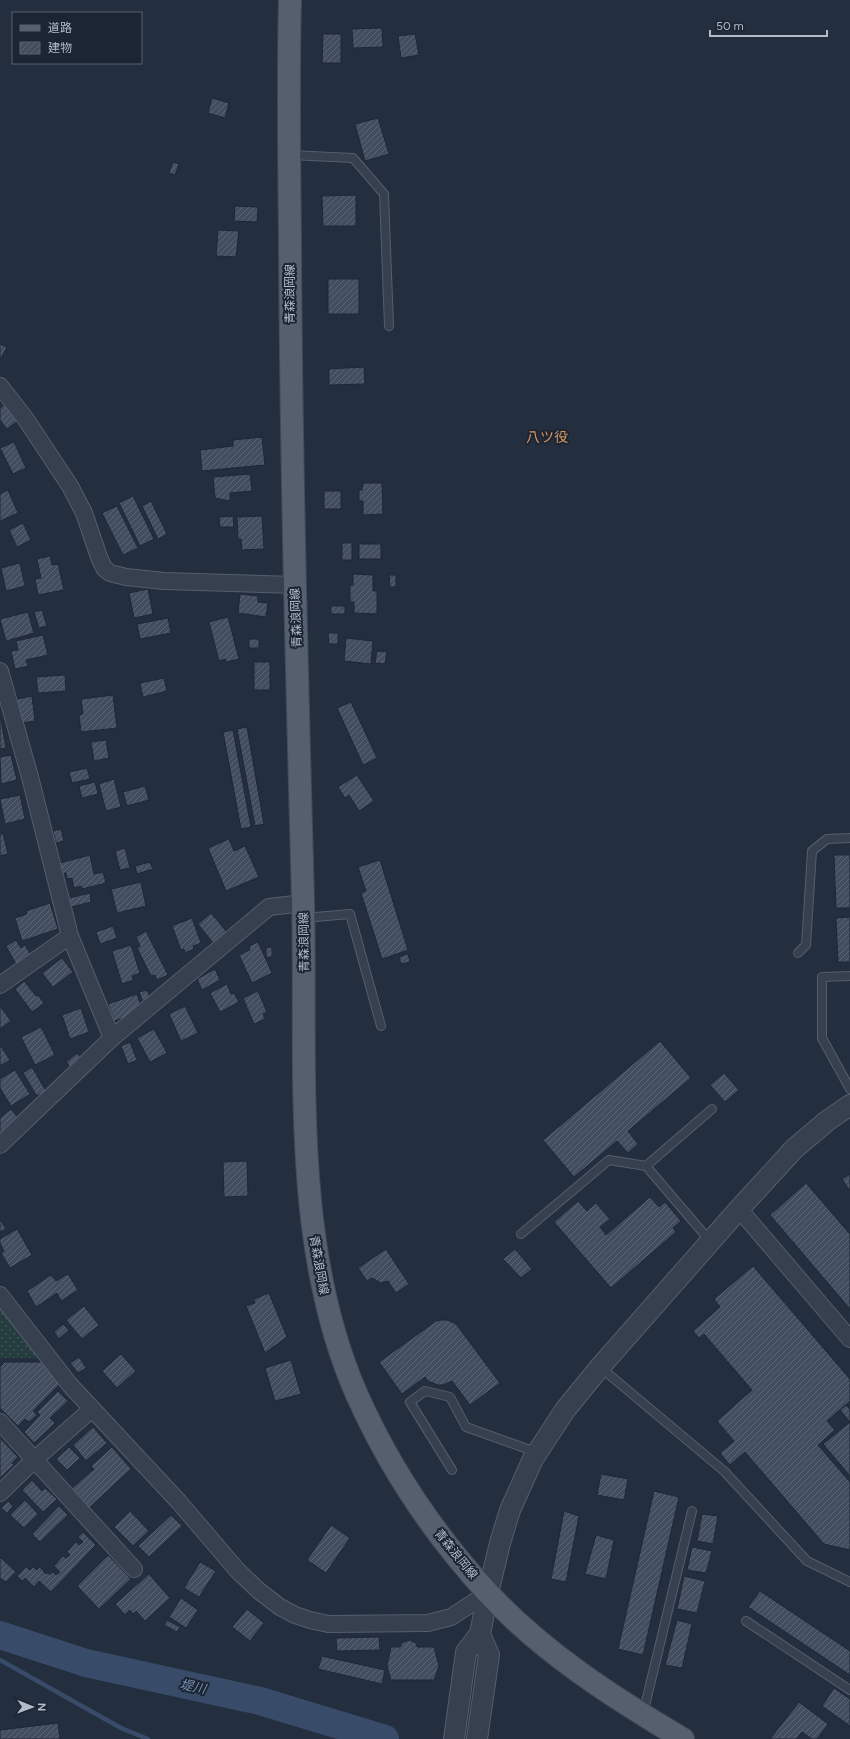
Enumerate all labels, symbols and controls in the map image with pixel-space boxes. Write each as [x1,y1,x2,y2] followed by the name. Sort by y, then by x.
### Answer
[12,12,142,64] legend
[710,12,827,38] scale bar
[716,19,744,33] text: 50 m
[48,21,72,35] text: 道路
[48,41,72,55] text: 建物
[283,264,297,324] street label: 青森浪岡線
[526,429,568,446] district label: 八ツ役
[288,588,304,648] street label: 青森浪岡線
[296,912,312,972] street label: 青森浪岡線
[307,1234,331,1296] street label: 青森浪岡線
[432,1526,480,1582] street label: 青森浪岡線
[179,1676,209,1697] water label: 堤川
[12,1687,52,1727] north arrow
[35,1703,48,1712] text: N

